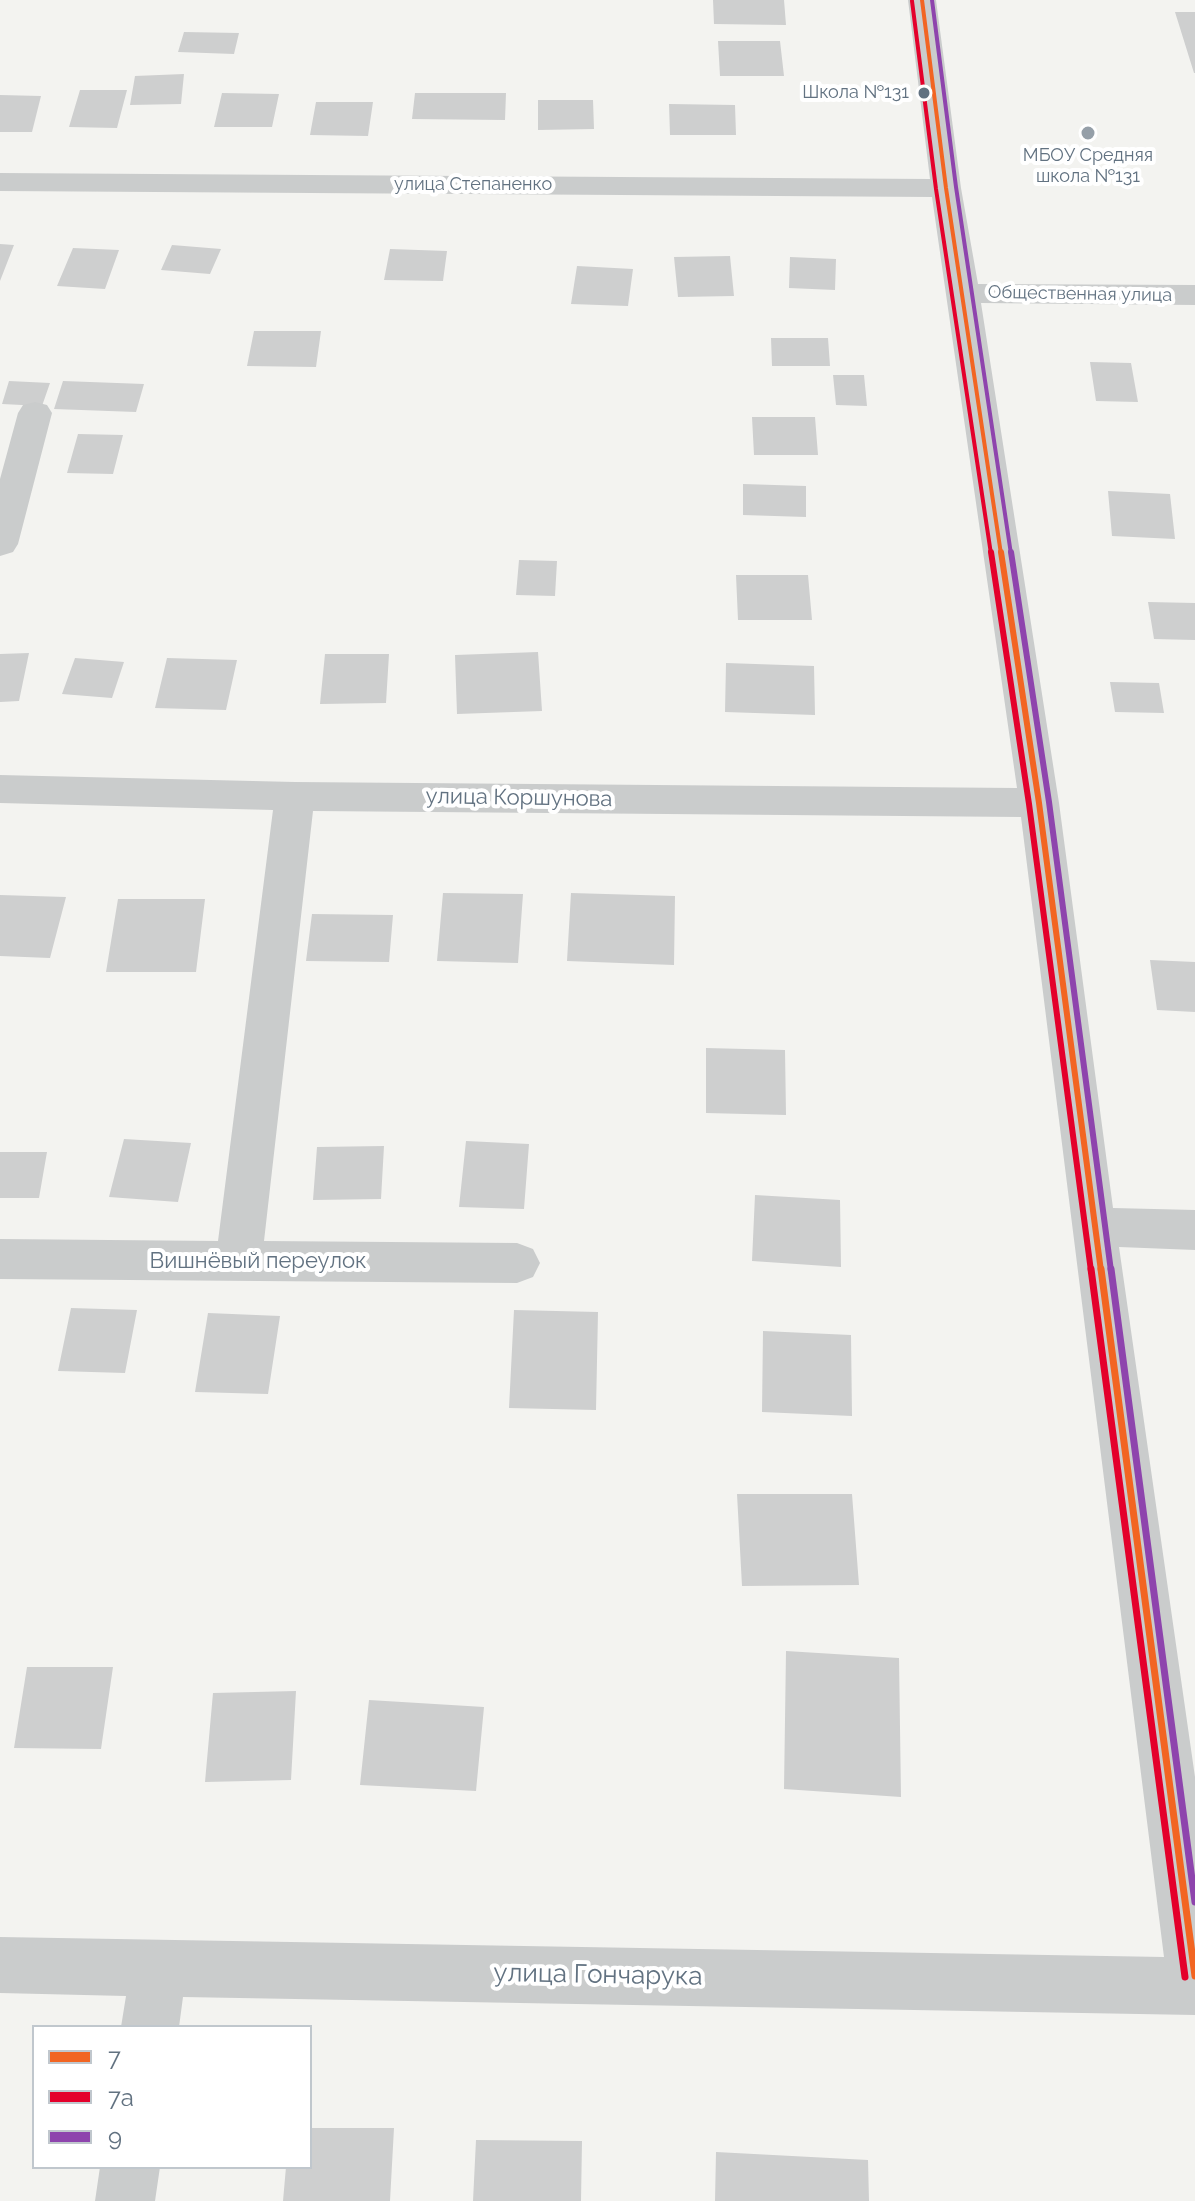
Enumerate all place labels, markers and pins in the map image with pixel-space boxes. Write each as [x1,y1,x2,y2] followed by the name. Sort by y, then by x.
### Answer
[802,82,909,104] place label: Школа №131
[916,85,932,101] marker: Школа №131
[1079,124,1097,142] marker: МБОУ Средняя школа №131
[1023,145,1153,188] place label: МБОУ Средняя школа №131

